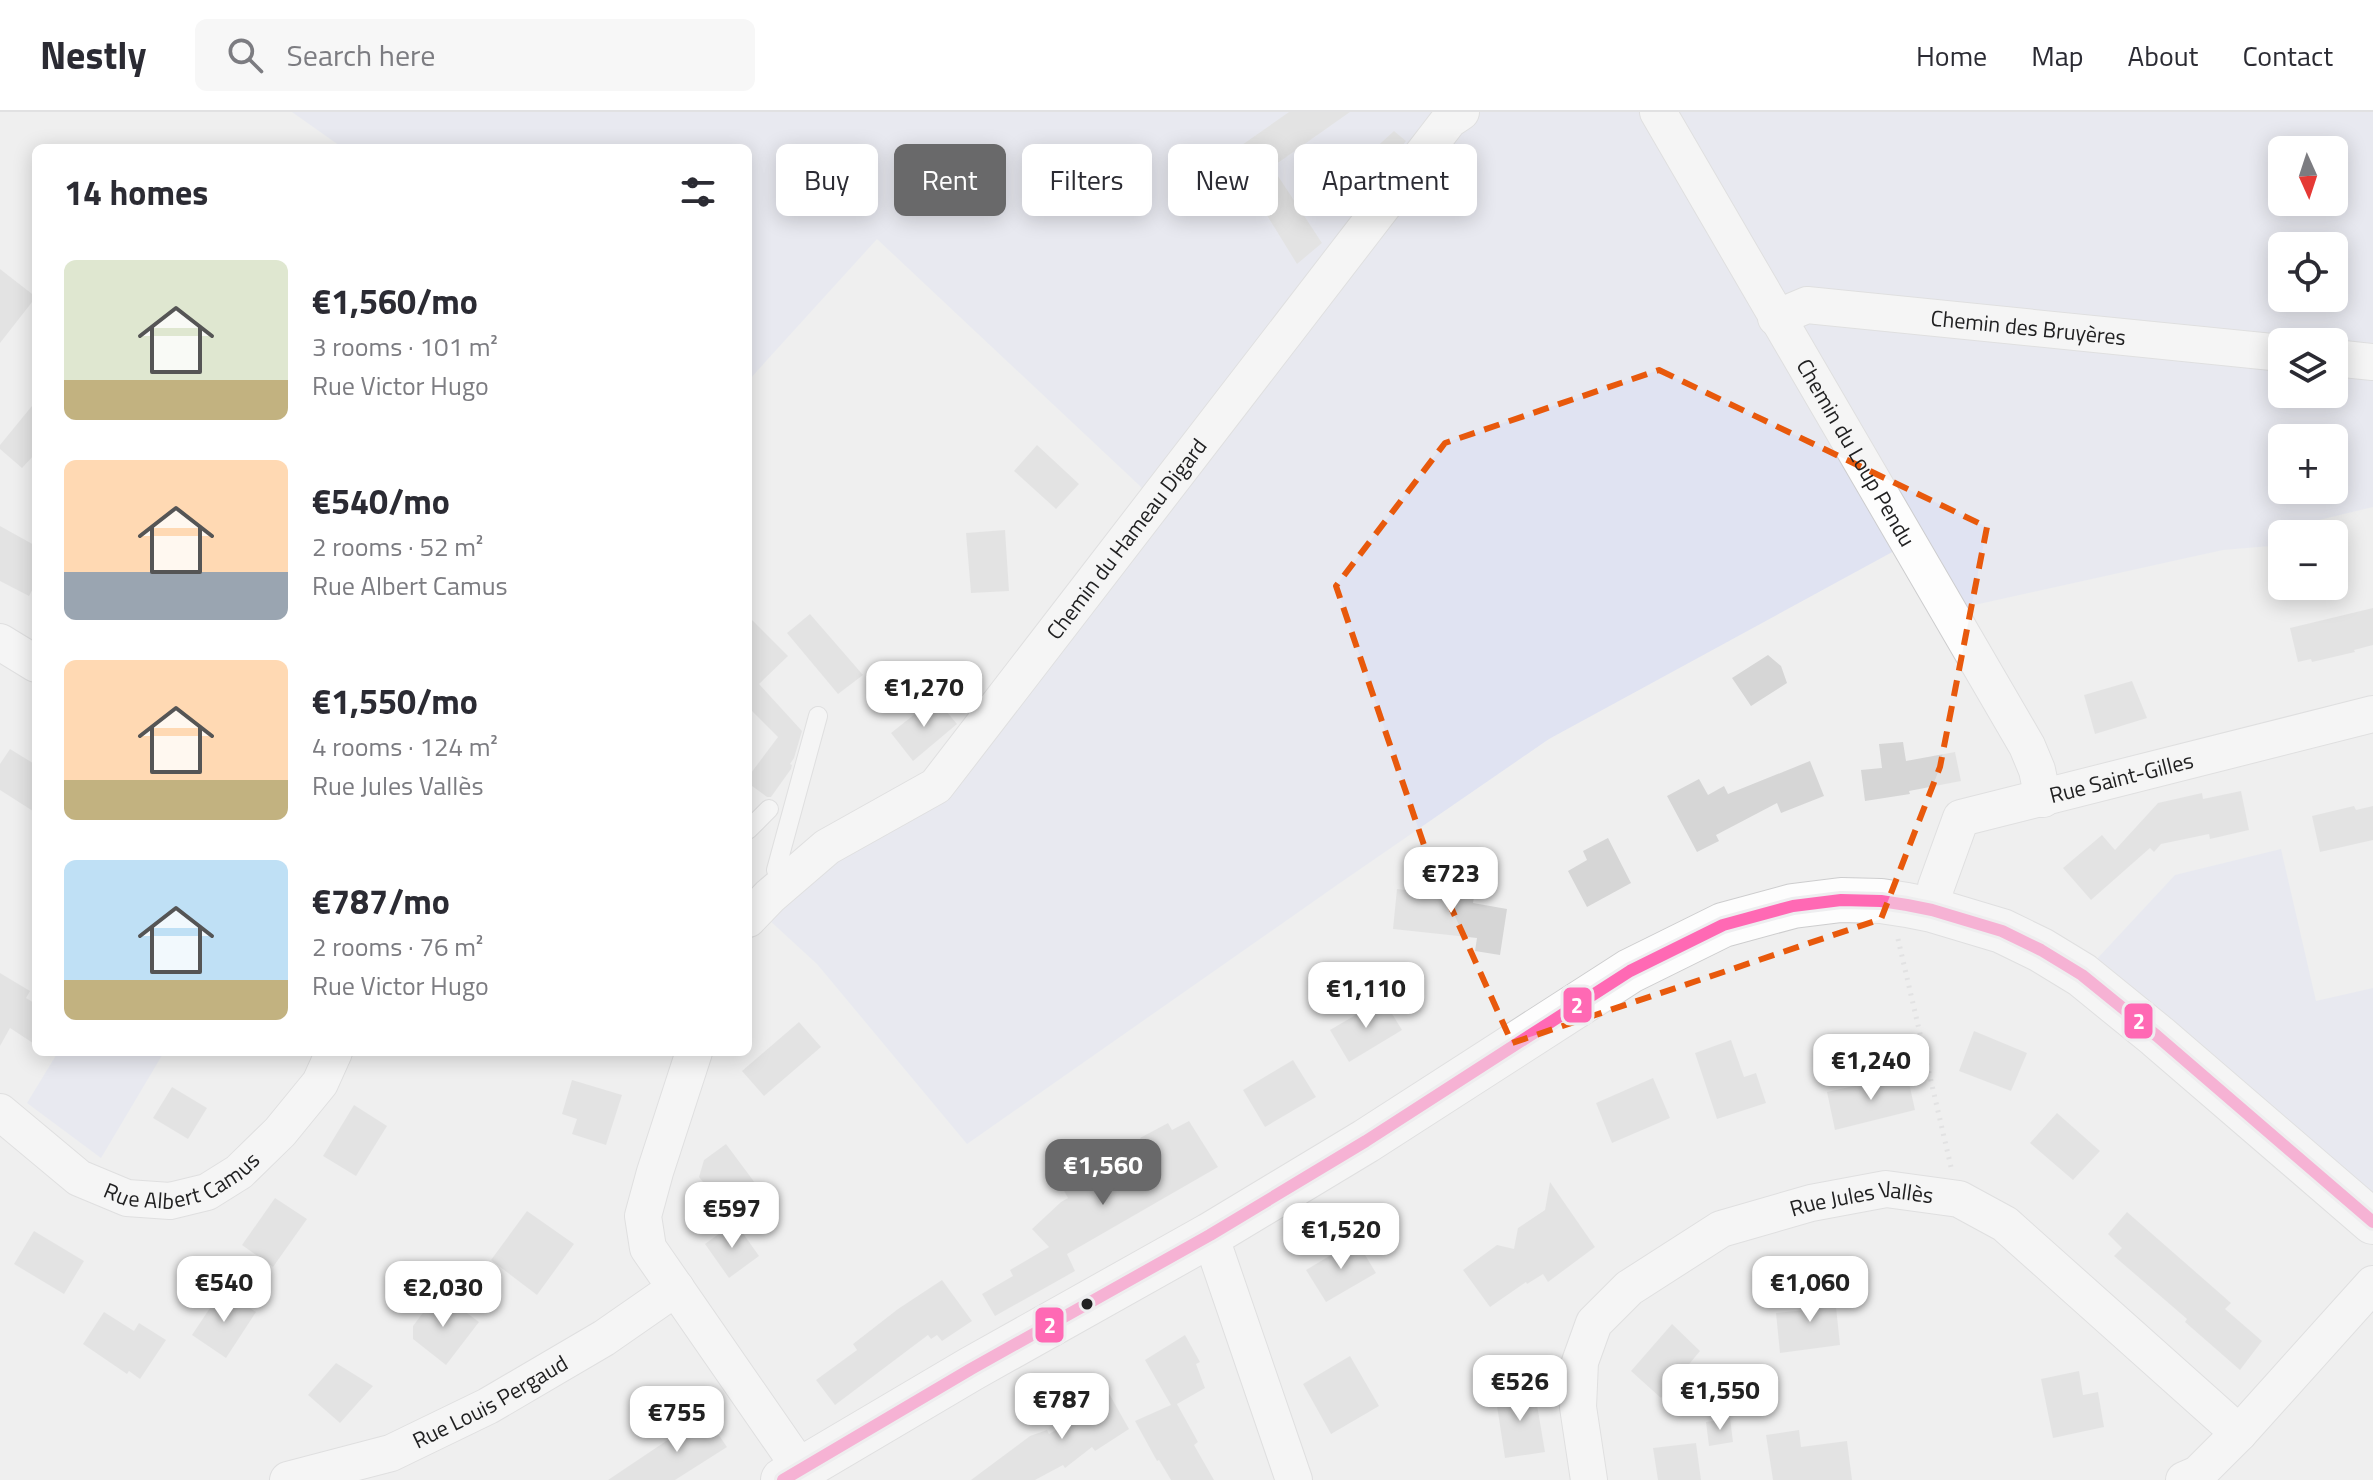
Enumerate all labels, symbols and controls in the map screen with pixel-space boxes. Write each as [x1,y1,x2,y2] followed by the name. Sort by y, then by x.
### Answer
[195,19,755,91] search box
[40,26,147,84] text: Nestly
[287,32,435,78] text: Search here
[223,33,267,77] icon: search
[1916,34,1987,77] text: Home
[2031,34,2084,77] text: Map
[2128,34,2198,77] text: About
[2242,34,2333,77] text: Contact
[2268,136,2348,216] north arrow
[2268,136,2348,600] map controls
[776,144,878,216] chip: Buy
[894,144,1006,216] chip: Rent
[1022,144,1152,216] chip: Filters
[1168,144,1278,216] chip: New
[1294,144,1477,216] chip: Apartment
[64,166,208,218] text: 14 homes
[676,170,720,214] icon: filters
[2268,232,2348,312] button: locate
[312,275,478,327] text: €1,560/mo
[128,292,224,388] icon: home
[1929,301,2127,354] street label: Chemin des Bruyères
[312,327,498,366] text: 3 rooms · 101 m²
[2268,328,2348,408] button: layers
[1788,352,1924,553] street label: Chemin du Loup Pendu
[312,366,489,405] text: Rue Victor Hugo
[2268,424,2348,504] button: +
[1038,431,1215,647] street label: Chemin du Hameau Digard
[312,475,450,527] text: €540/mo
[128,492,224,588] icon: home
[2268,520,2348,600] button: −
[312,527,483,566] text: 2 rooms · 52 m²
[312,566,508,605] text: Rue Albert Camus
[859,661,989,729] pin: €1,270
[884,667,964,706] text: €1,270
[312,675,478,727] text: €1,550/mo
[128,692,224,788] icon: home
[312,727,498,766] text: 4 rooms · 124 m²
[2046,743,2197,812] street label: Rue Saint-Gilles
[312,766,484,805] text: Rue Jules Vallès
[1404,847,1498,915] pin: €723
[1422,853,1480,892] text: €723
[312,875,450,927] text: €787/mo
[128,892,224,988] icon: home
[312,927,483,966] text: 2 rooms · 76 m²
[1301,962,1431,1030] pin: €1,110
[312,966,489,1005] text: Rue Victor Hugo
[1326,968,1406,1007] text: €1,110
[1562,986,1593,1024] line badge: 2
[1571,988,1583,1022] text: 2
[2123,1002,2154,1040] line badge: 2
[2133,1004,2145,1038] text: 2
[1806,1034,1936,1102] pin: €1,240
[1831,1040,1911,1079] text: €1,240
[1038,1139,1168,1207] pin: €1,560
[99,1144,267,1218] street label: Rue Albert Camus
[1063,1145,1143,1184] text: €1,560
[1786,1171,1935,1225] street label: Rue Jules Vallès
[685,1182,779,1250] pin: €597
[703,1188,761,1227] text: €597
[1276,1203,1406,1271] pin: €1,520
[1301,1209,1381,1248] text: €1,520
[177,1256,271,1324] pin: €540
[1745,1256,1875,1324] pin: €1,060
[378,1261,508,1329] pin: €2,030
[195,1262,253,1301] text: €540
[1770,1262,1850,1301] text: €1,060
[403,1267,483,1306] text: €2,030
[1079,1296,1095,1312] unlabelled marker
[1034,1306,1065,1344] line badge: 2
[1044,1308,1056,1342] text: 2
[407,1346,574,1457] street label: Rue Louis Pergaud
[1473,1355,1567,1423] pin: €526
[1491,1361,1549,1400] text: €526
[1655,1364,1785,1432] pin: €1,550
[1680,1370,1760,1409] text: €1,550
[1015,1373,1109,1441] pin: €787
[1033,1379,1091,1418] text: €787
[630,1386,724,1454] pin: €755
[648,1392,706,1431] text: €755

